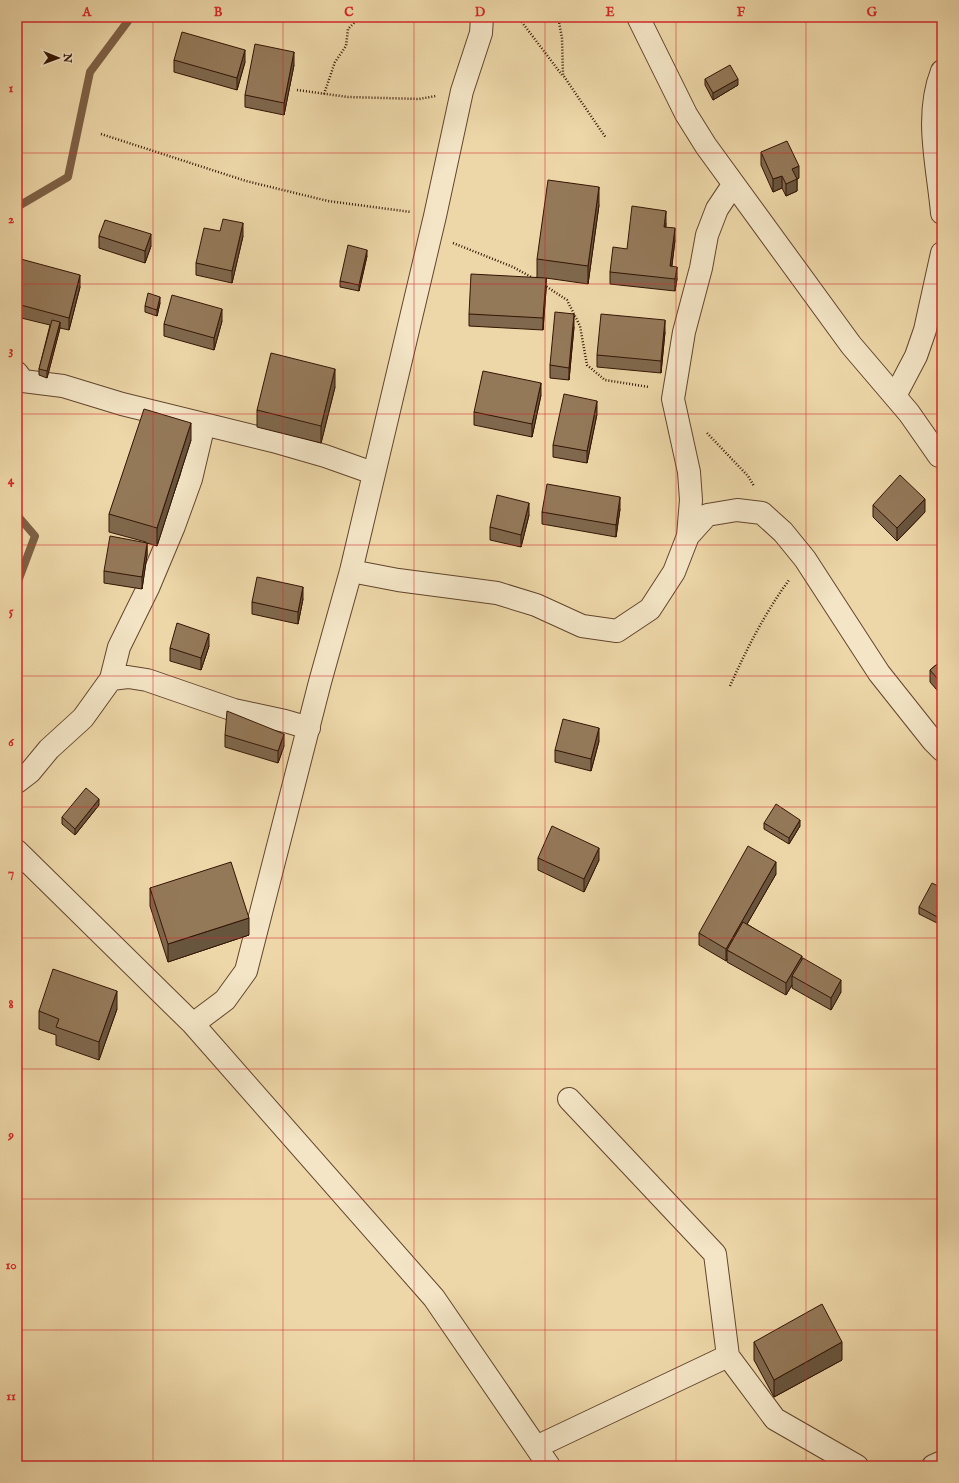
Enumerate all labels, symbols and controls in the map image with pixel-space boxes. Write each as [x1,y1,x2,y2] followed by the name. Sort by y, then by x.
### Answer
[82,4,93,21] text: A
[214,4,223,21] text: B
[344,4,354,21] text: C
[475,4,486,21] text: D
[605,4,615,21] text: E
[737,4,746,21] text: F
[867,4,878,21] text: G
[38,38,78,78] north arrow
[60,52,74,64] text: N
[9,80,14,97] text: 1
[8,211,14,228] text: 2
[9,342,14,359] text: 3
[8,472,15,489] text: 4
[9,603,14,620] text: 5
[8,734,14,751] text: 6
[8,865,14,882] text: 7
[8,996,14,1013] text: 8
[7,1127,14,1144] text: 9
[5,1257,17,1274] text: 10
[6,1388,16,1405] text: 11

